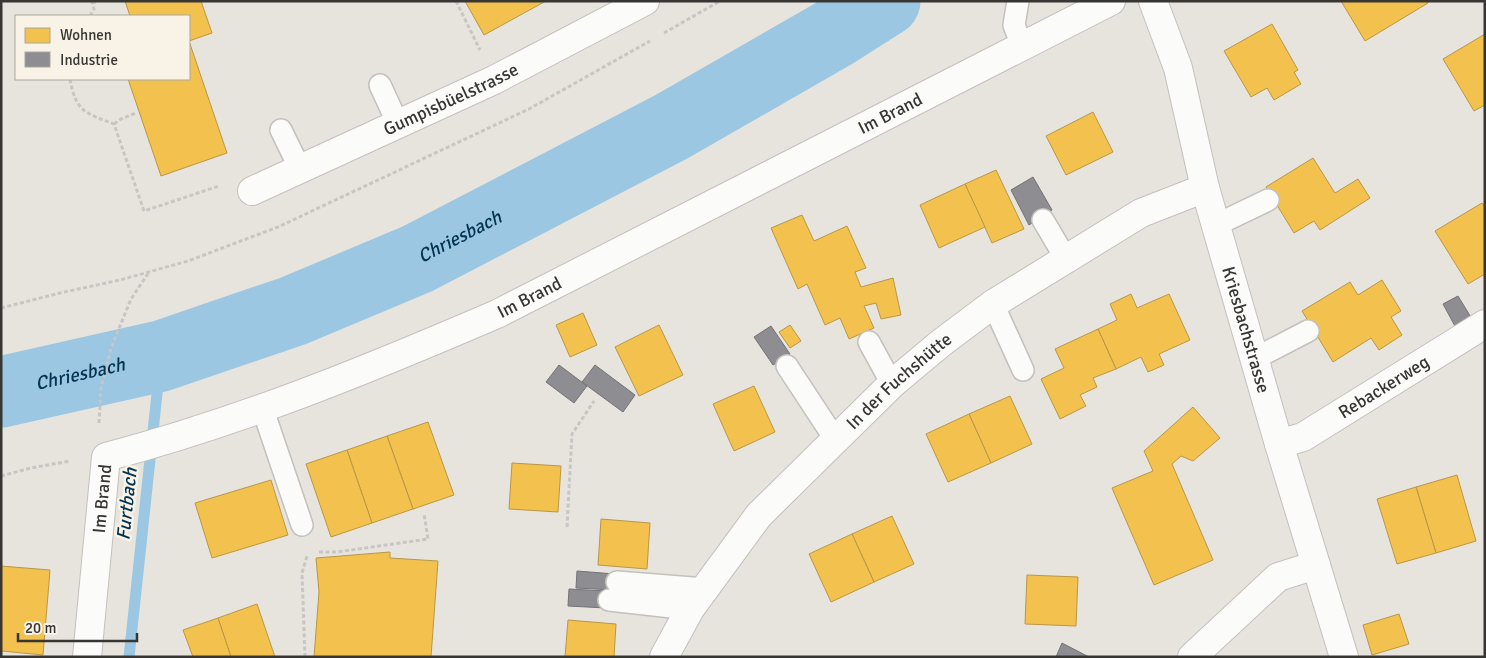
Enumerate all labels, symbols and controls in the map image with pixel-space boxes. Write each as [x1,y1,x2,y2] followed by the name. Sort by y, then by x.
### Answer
[15,15,190,80] legend
[60,26,112,44] text: Wohnen
[60,51,118,69] text: Industrie
[380,58,522,140] street label: Gumpisbüelstrasse
[854,88,926,139] street label: Im Brand
[414,205,506,268] water label: Chriesbach
[1217,264,1275,396] street label: Kriesbachstrasse
[494,272,565,323] street label: Im Brand
[842,328,956,434] street label: In der Fuchshütte
[1334,350,1433,423] street label: Rebackerweg
[33,352,128,396] water label: Chriesbach
[88,463,116,534] street label: Im Brand
[111,466,143,541] water label: Furtbach
[18,610,136,642] scale bar
[25,619,56,637] text: 20 m

